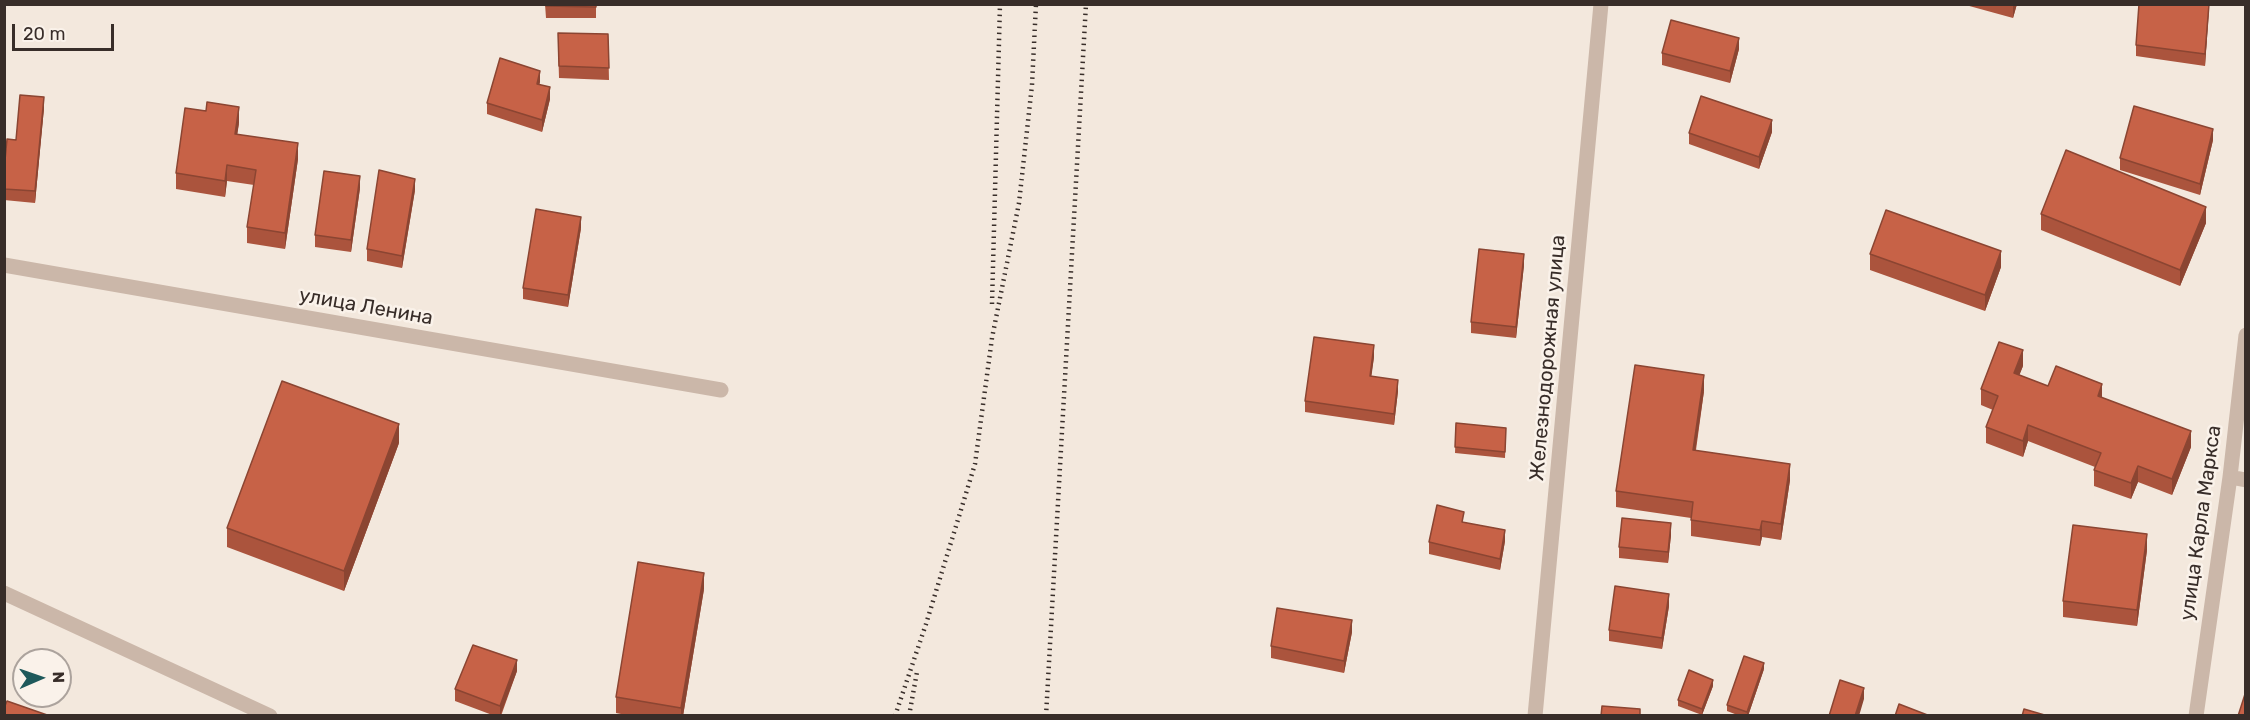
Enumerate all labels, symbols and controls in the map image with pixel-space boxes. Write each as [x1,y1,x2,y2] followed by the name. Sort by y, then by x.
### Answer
[15,12,117,50] scale bar
[23,23,65,45] text: 20 m
[1525,234,1571,482] street label: Железнодорожная улица
[297,283,435,331] street label: улица Ленина
[2175,424,2227,622] street label: улица Карла Маркса
[12,648,72,708] north arrow
[49,671,68,684] text: N

